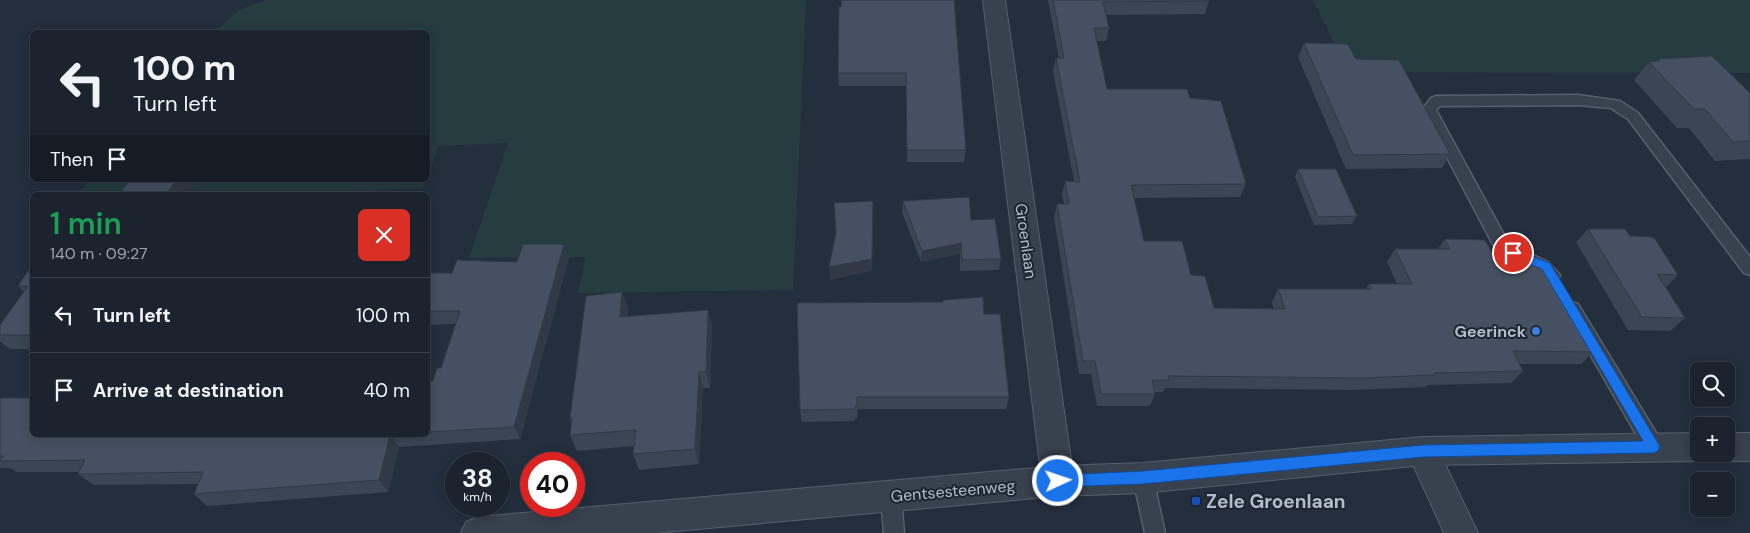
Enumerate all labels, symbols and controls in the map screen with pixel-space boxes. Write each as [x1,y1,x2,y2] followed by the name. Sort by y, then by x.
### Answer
[133,45,236,91] text: 100 m
[50,50,115,115] icon: left
[133,89,217,118] text: Turn left
[103,145,131,173] icon: arrive
[50,147,93,172] text: Then
[1010,202,1042,280] street label: Groenlaan
[50,204,122,243] text: 1 min
[358,209,410,261] button: close
[1492,232,1534,274] pin
[1499,239,1527,267] icon: arrive
[50,243,148,264] text: 140 m · 09:27
[50,301,78,329] icon: left
[93,303,171,328] text: Turn left
[356,303,410,328] text: 100 m
[1455,321,1527,342] place label: Geerinck
[1530,325,1542,337] marker: Geerinck
[1690,362,1735,517] map controls
[1690,362,1735,407] button: search
[50,376,78,404] icon: arrive
[93,378,284,403] text: Arrive at destination
[363,378,410,403] text: 40 m
[1690,417,1735,462] button: +
[520,452,585,517] speed limit sign: 40
[1031,454,1083,506] position arrow
[462,462,493,495] text: 38
[1690,472,1735,517] button: −
[890,475,1016,507] street label: Gentsesteenweg
[463,489,492,505] text: km/h
[1206,489,1346,514] place label: Zele Groenlaan
[1190,495,1202,507] marker: Zele Groenlaan

